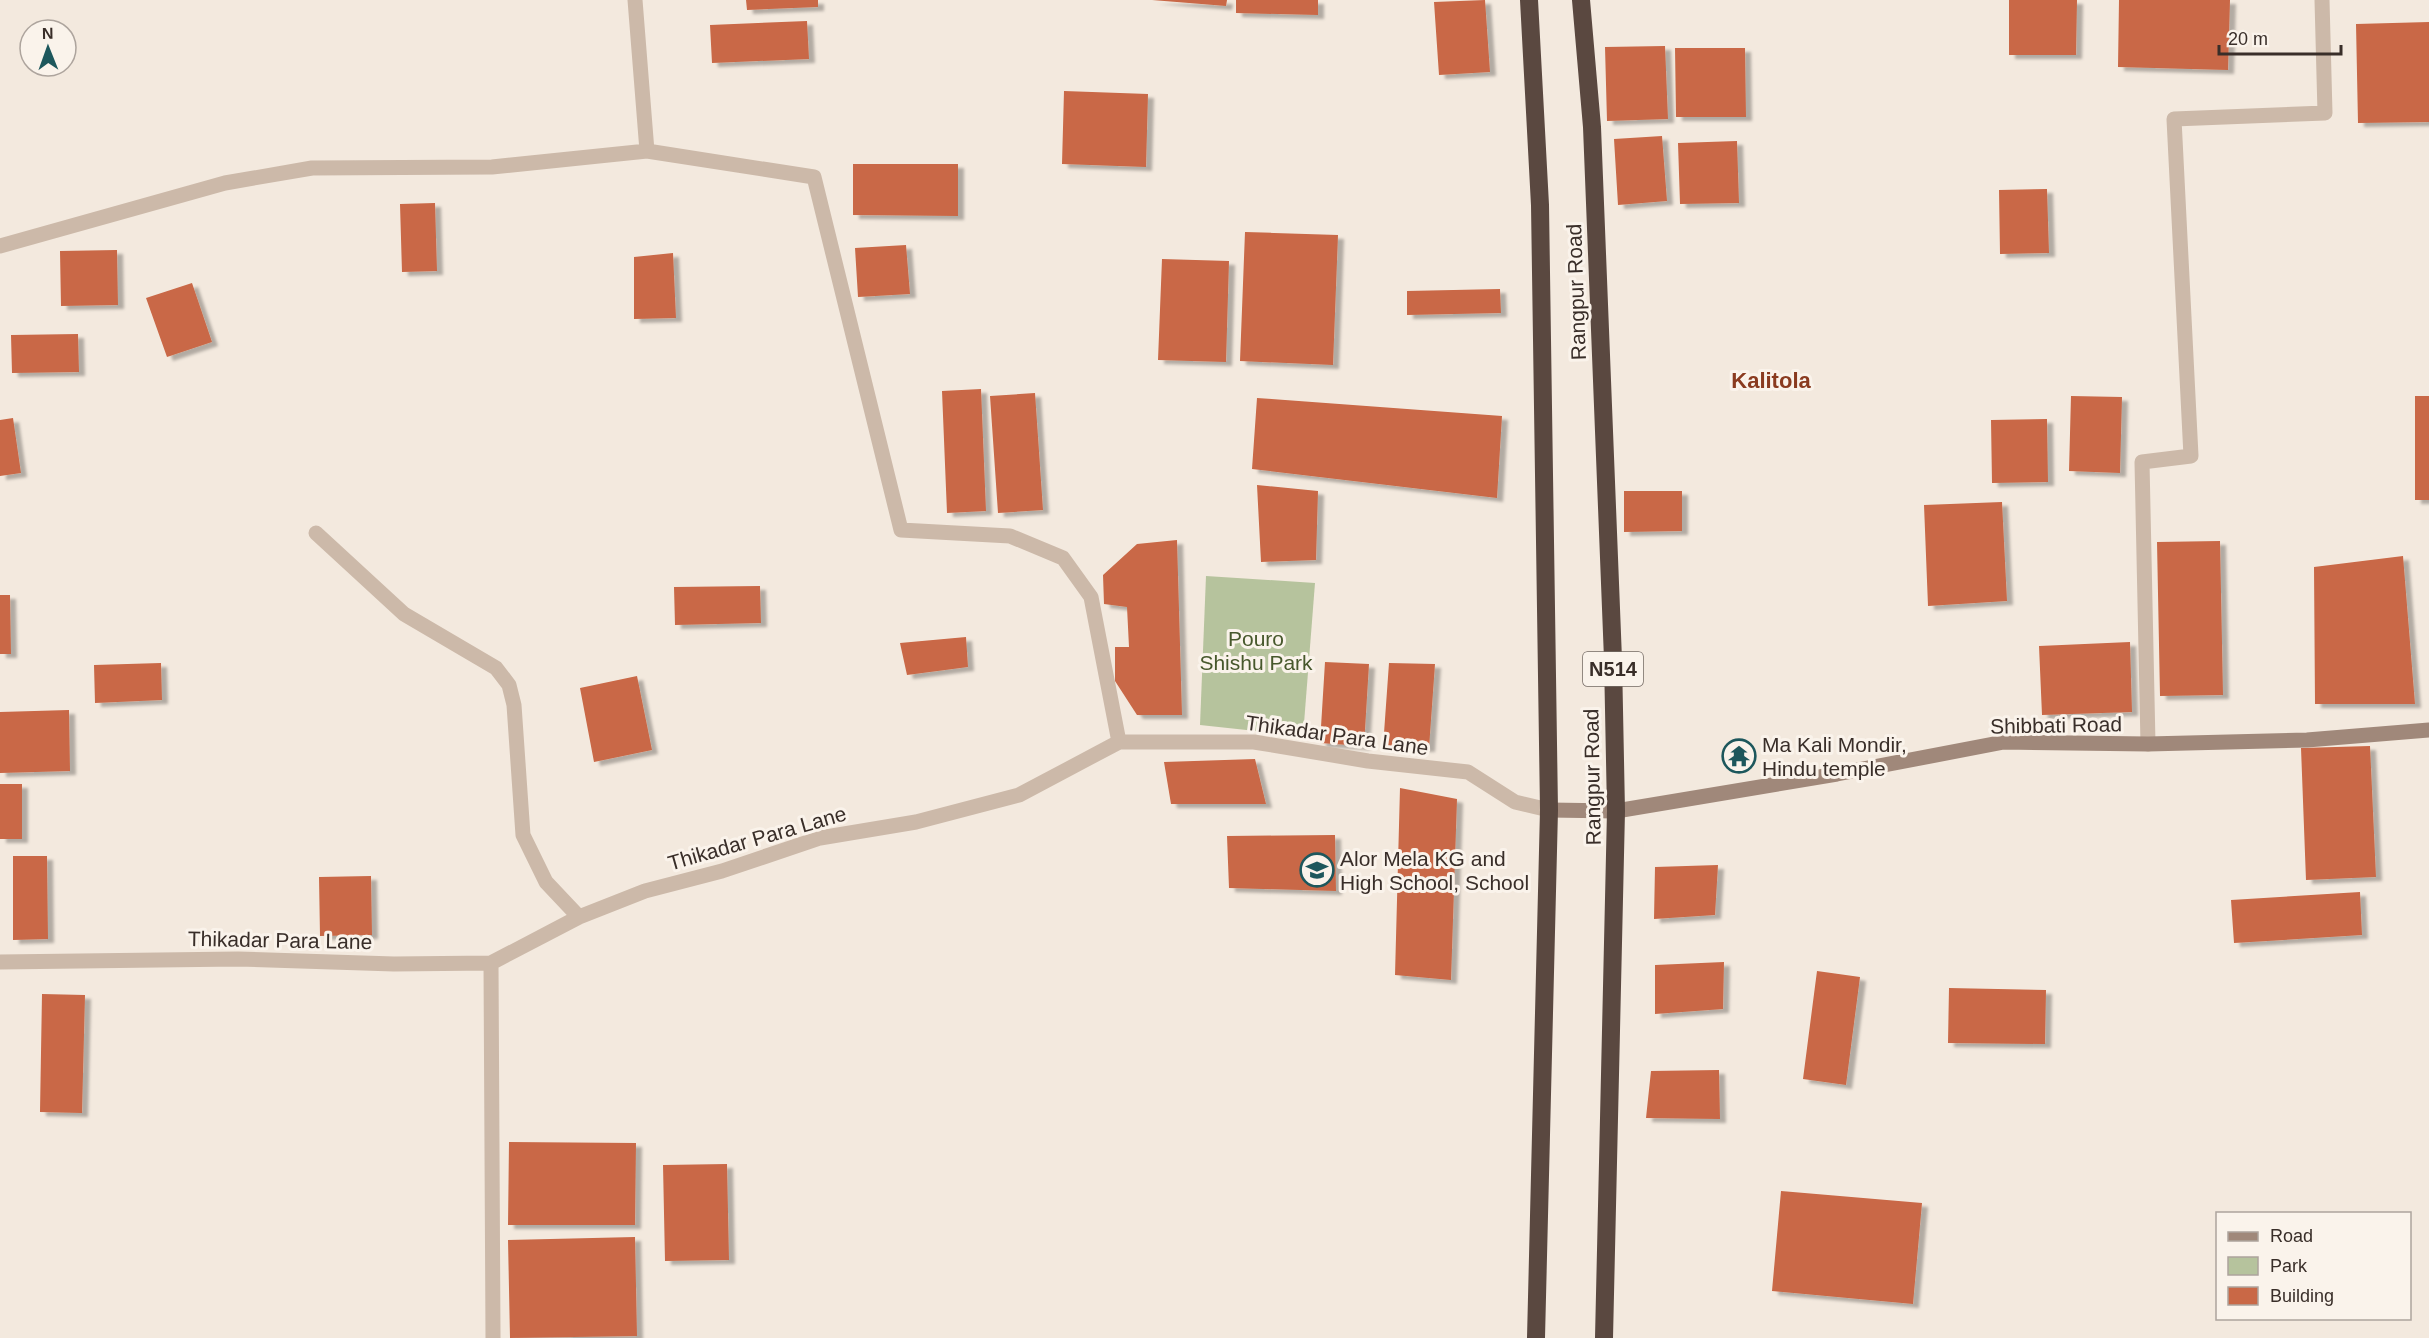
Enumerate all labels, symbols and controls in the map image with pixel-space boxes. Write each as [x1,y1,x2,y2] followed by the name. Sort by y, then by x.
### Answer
[18,18,78,78] north arrow
[2219,18,2340,56] scale bar
[42,25,54,42] text: N
[2228,29,2268,49] text: 20 m
[1562,223,1590,361] street label: Rangpur Road
[1731,368,1811,393] district label: Kalitola
[1199,627,1313,674] park label: Pouro Shishu Park
[1583,652,1643,686] road number: N514
[1579,709,1605,845] street label: Rangpur Road
[1244,711,1430,759] street label: Thikadar Para Lane
[1990,712,2122,738] street label: Shibbati Road
[1762,733,1907,780] place label: Ma Kali Mondir, Hindu temple
[1721,738,1757,774] temple icon: Ma Kali Mondir, Hindu temple
[665,802,849,874] street label: Thikadar Para Lane
[1340,847,1529,894] place label: Alor Mela KG and High School, School
[1299,852,1335,888] school or university icon: Alor Mela KG and High School, School
[188,927,372,953] street label: Thikadar Para Lane
[2216,1212,2411,1320] legend
[2270,1226,2313,1246] text: Road
[2270,1256,2308,1276] text: Park
[2270,1286,2334,1306] text: Building

